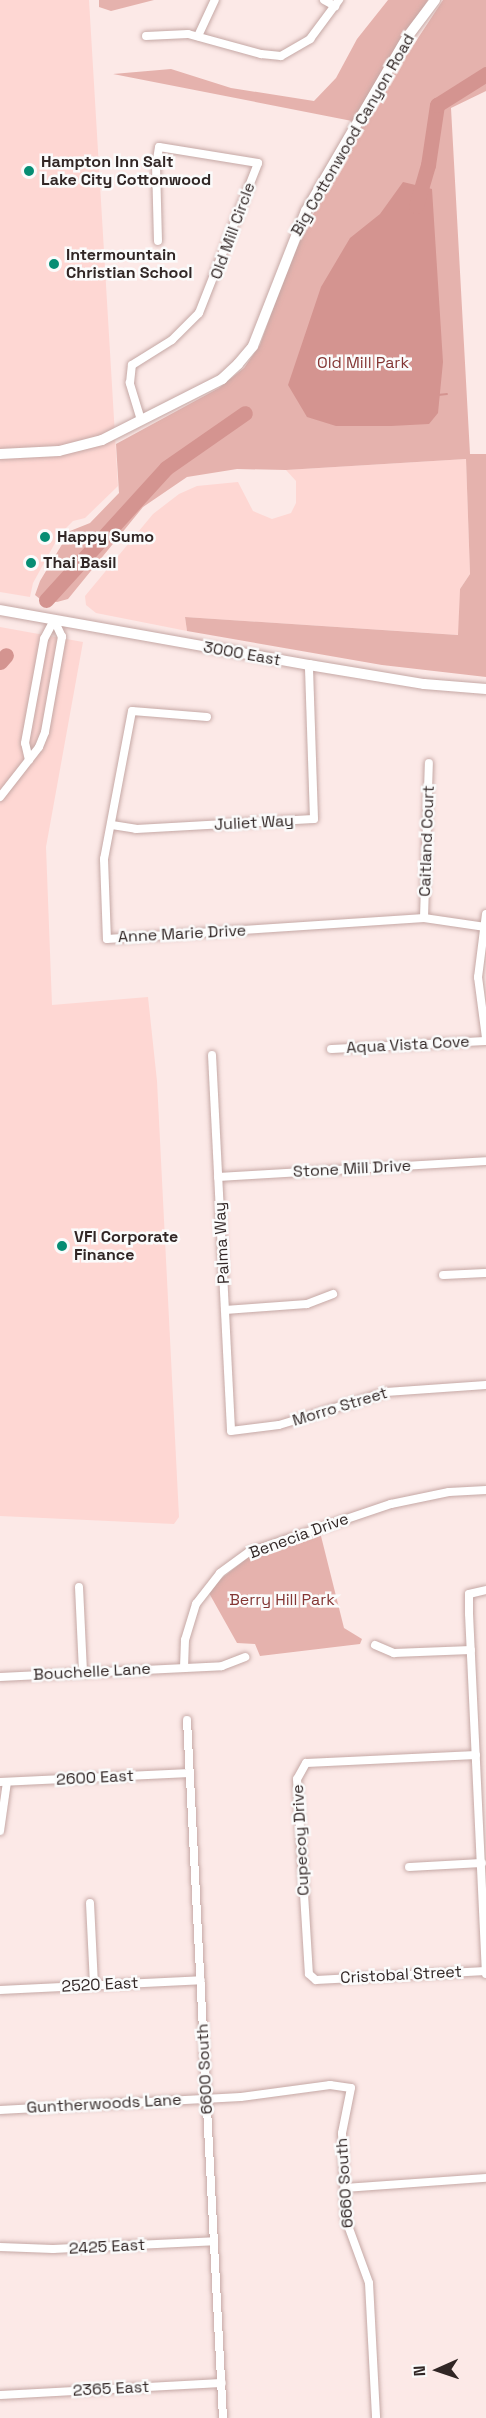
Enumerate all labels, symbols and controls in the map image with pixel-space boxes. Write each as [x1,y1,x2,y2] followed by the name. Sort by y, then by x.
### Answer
[287,31,419,239] street label: Big Cottonwood Canyon Road
[41,152,211,190] place label: Hampton Inn Salt Lake City Cottonwood
[22,164,36,178] marker: Hampton Inn Salt Lake City Cottonwood
[207,180,259,282] street label: Old Mill Circle
[66,245,192,283] place label: Intermountain Christian School
[47,257,61,271] marker: Intermountain Christian School
[317,353,409,373] park label: Old Mill Park
[57,527,154,547] place label: Happy Sumo
[38,530,52,544] marker: Happy Sumo
[43,553,117,573] place label: Thai Basil
[24,556,38,570] marker: Thai Basil
[202,638,282,670] street label: 3000 East
[415,785,439,897] street label: Caitland Court
[214,811,294,835] street label: Juliet Way
[117,921,247,947] street label: Anne Marie Drive
[346,1032,470,1058] street label: Aqua Vista Cove
[292,1156,412,1182] street label: Stone Mill Drive
[210,1201,234,1285] street label: Palma Way
[74,1227,178,1265] place label: VFI Corporate Finance
[55,1239,69,1253] marker: VFI Corporate Finance
[290,1383,390,1431] street label: Morro Street
[247,1509,351,1563] street label: Benecia Drive
[229,1590,335,1610] park label: Berry Hill Park
[33,1659,151,1685] street label: Bouchelle Lane
[56,1766,134,1790] street label: 2600 East
[288,1784,314,1896] street label: Cupecoy Drive
[340,1962,462,1988] street label: Cristobal Street
[61,1973,139,1997] street label: 2520 East
[193,2023,217,2115] street label: 6600 South
[26,2090,182,2118] street label: Guntherwoods Lane
[332,2137,358,2229] street label: 6660 South
[68,2235,146,2259] street label: 2425 East
[408,2340,468,2400] north arrow
[409,2365,430,2377] text: N
[72,2377,150,2401] street label: 2365 East

